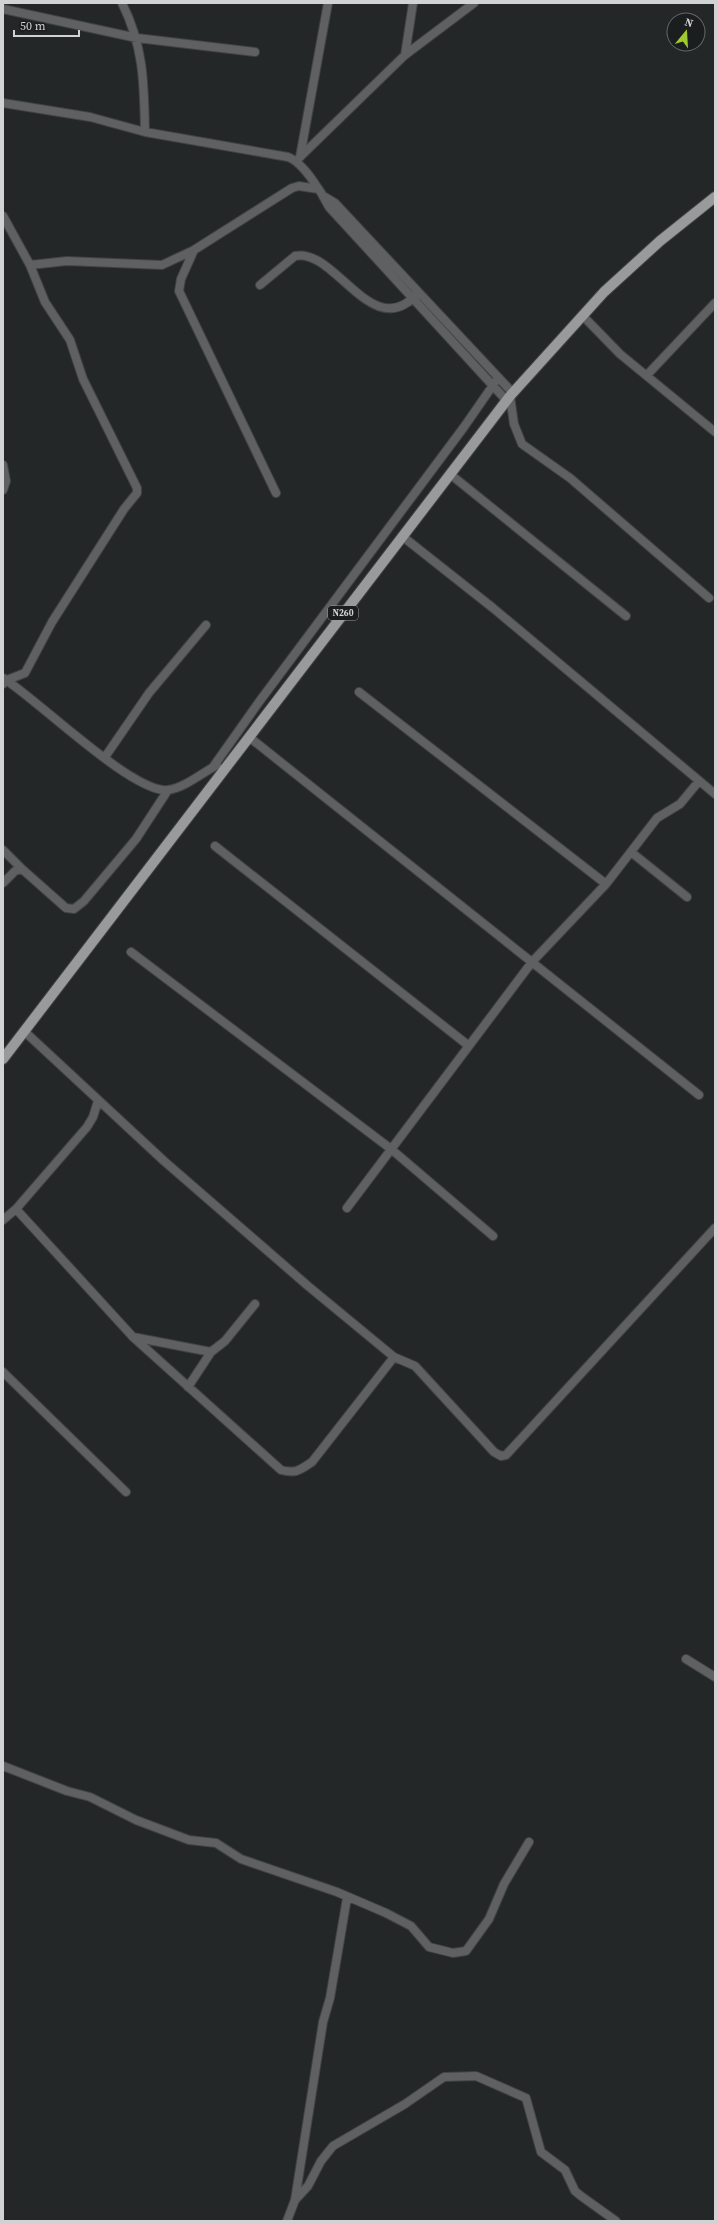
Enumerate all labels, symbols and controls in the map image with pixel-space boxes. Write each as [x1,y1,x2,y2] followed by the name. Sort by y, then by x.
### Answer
[14,12,79,38] scale bar
[666,12,706,52] north arrow
[683,15,695,31] text: N
[20,18,46,34] text: 50 m
[328,606,358,620] road number: N260

